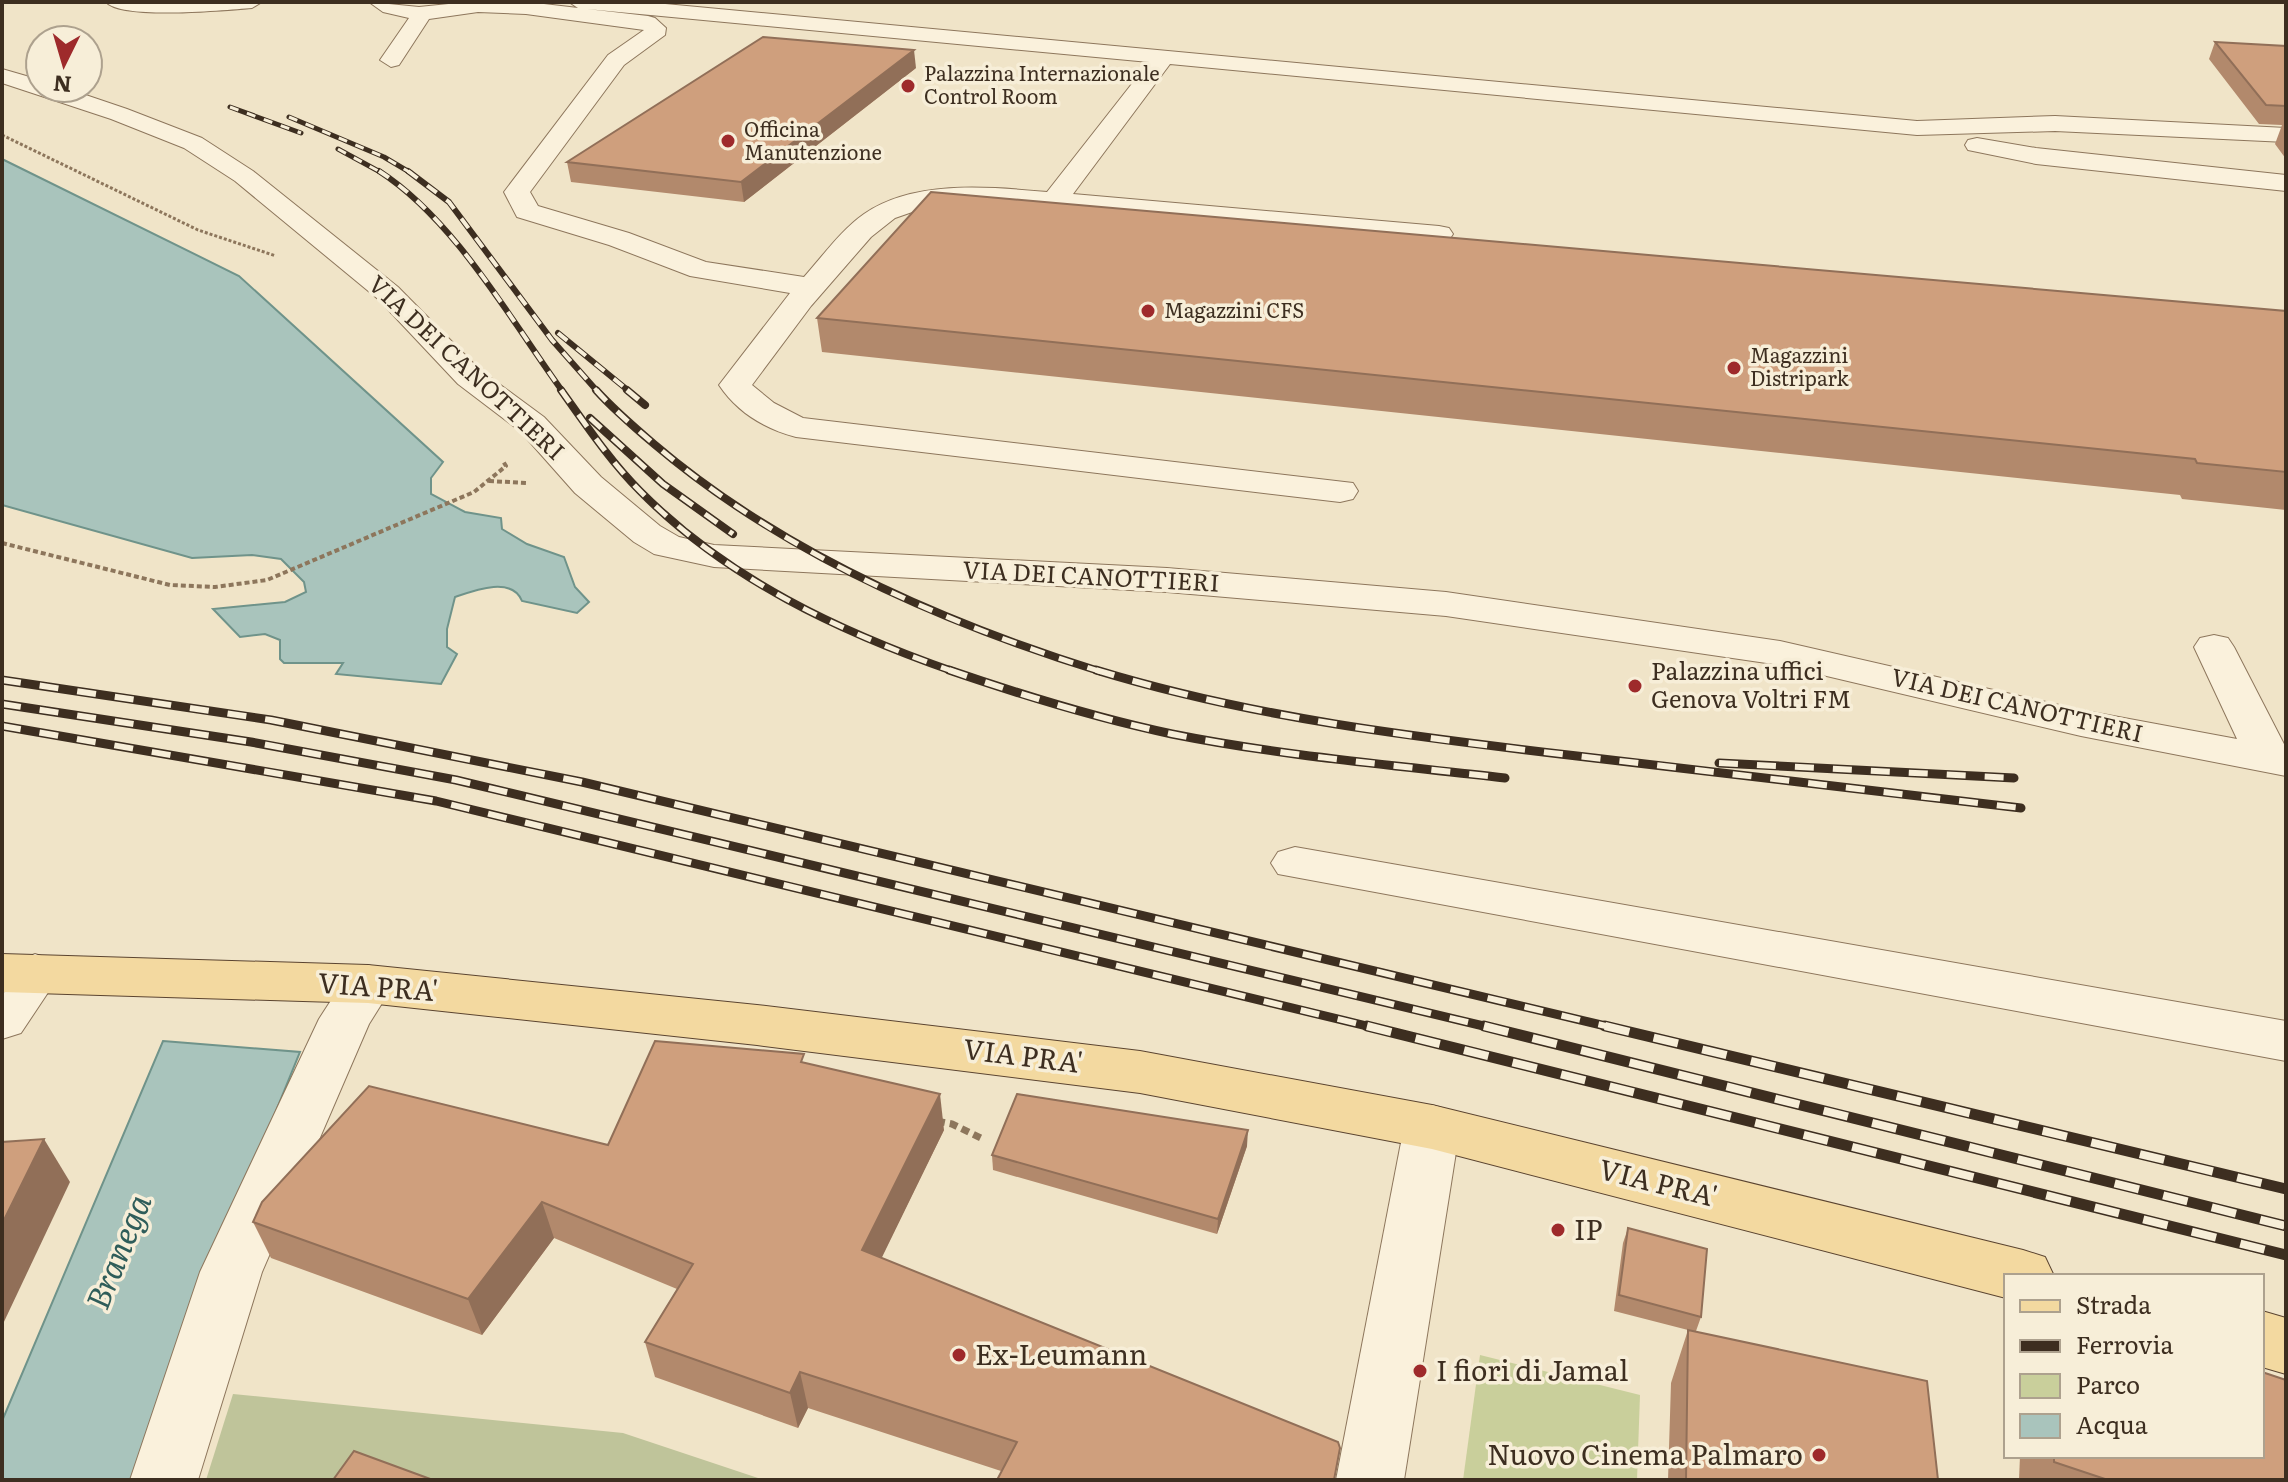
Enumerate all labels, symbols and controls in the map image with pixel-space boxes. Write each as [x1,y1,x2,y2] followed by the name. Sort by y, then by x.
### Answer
[24,24,104,104] north arrow
[924,57,1160,110] place label: Palazzina Internazionale Control Room
[51,68,73,103] text: N
[899,77,917,95] marker: Palazzina Internazionale Control Room
[744,113,882,166] place label: Officina Manutenzione
[719,132,737,150] marker: Officina Manutenzione
[362,266,574,467] street label: VIA DEI CANOTTIERI
[1164,294,1304,324] place label: Magazzini CFS
[1139,302,1157,320] marker: Magazzini CFS
[1750,339,1850,392] place label: Magazzini Distripark
[1725,359,1743,377] marker: Magazzini Distripark
[962,550,1221,599] street label: VIA DEI CANOTTIERI
[1651,652,1851,715] place label: Palazzina uffici Genova Voltri FM
[1888,658,2147,750] street label: VIA DEI CANOTTIERI
[1626,677,1644,695] marker: Palazzina uffici Genova Voltri FM
[317,960,440,1010] street label: VIA PRA'
[961,1026,1085,1082] street label: VIA PRA'
[1595,1146,1722,1216] street label: VIA PRA'
[71,1185,161,1316] water label: Branega
[1574,1207,1602,1249] place label: IP
[1549,1221,1567,1239] marker: IP
[2004,1274,2264,1458] legend
[2076,1286,2151,1321] text: Strada
[2076,1326,2173,1361] text: Ferrovia
[975,1332,1147,1374] place label: Ex-Leumann
[950,1346,968,1364] marker: Ex-Leumann
[1436,1348,1628,1390] place label: I fiori di Jamal
[1411,1362,1429,1380] marker: I fiori di Jamal
[2076,1366,2140,1401] text: Parco
[2076,1406,2148,1441] text: Acqua
[1487,1432,1803,1474] place label: Nuovo Cinema Palmaro
[1810,1446,1828,1464] marker: Nuovo Cinema Palmaro

